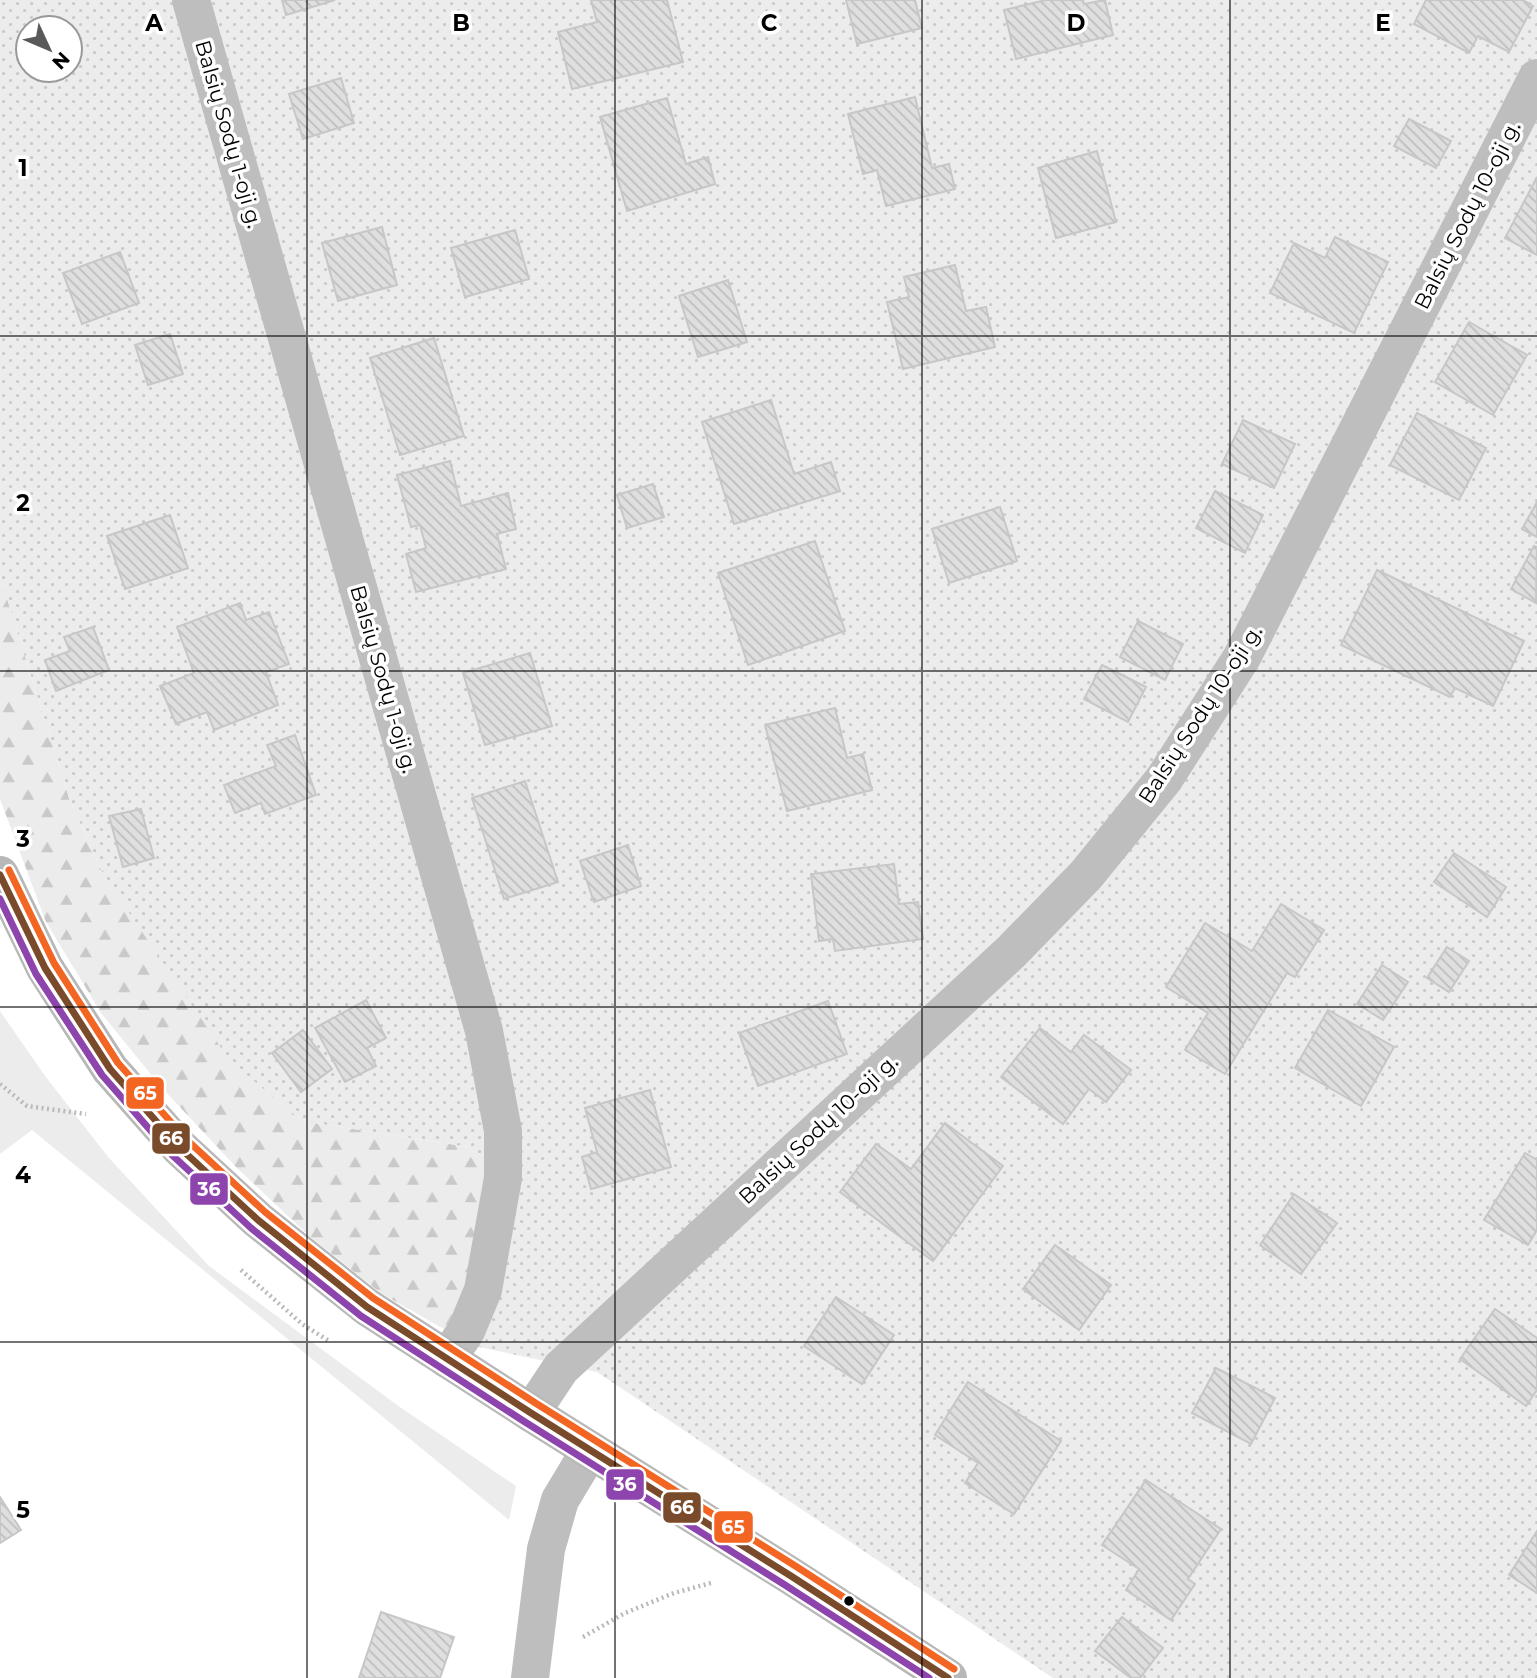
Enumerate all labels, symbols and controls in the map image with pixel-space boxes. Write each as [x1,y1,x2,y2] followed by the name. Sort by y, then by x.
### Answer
[144,9,163,37] text: A
[452,9,470,37] text: B
[761,9,778,37] text: C
[1067,9,1086,37] text: D
[1375,9,1391,37] text: E
[14,14,84,84] north arrow
[190,37,268,231] street label: Balsių Sodų 1-oji g.
[47,47,74,74] text: N
[1409,117,1525,313] street label: Balsių Sodų 10-oji g.
[18,154,28,182] text: 1
[16,489,30,517] text: 2
[345,582,423,776] street label: Balsių Sodų 1-oji g.
[1133,620,1267,808] street label: Balsių Sodų 10-oji g.
[15,825,30,853] text: 3
[733,1049,903,1209] street label: Balsių Sodų 10-oji g.
[125,1076,165,1110] line badge: 65
[133,1082,157,1105] text: 65
[151,1122,191,1155] line badge: 66
[159,1127,183,1150] text: 66
[15,1161,31,1189] text: 4
[189,1172,229,1206] line badge: 36
[196,1178,221,1201] text: 36
[605,1468,645,1501] line badge: 36
[612,1473,637,1496] text: 36
[662,1491,702,1524] line badge: 66
[16,1496,30,1524] text: 5
[670,1496,694,1519] text: 66
[713,1510,754,1544] line badge: 65
[721,1516,745,1539] text: 65
[842,1594,856,1608] unlabelled marker

